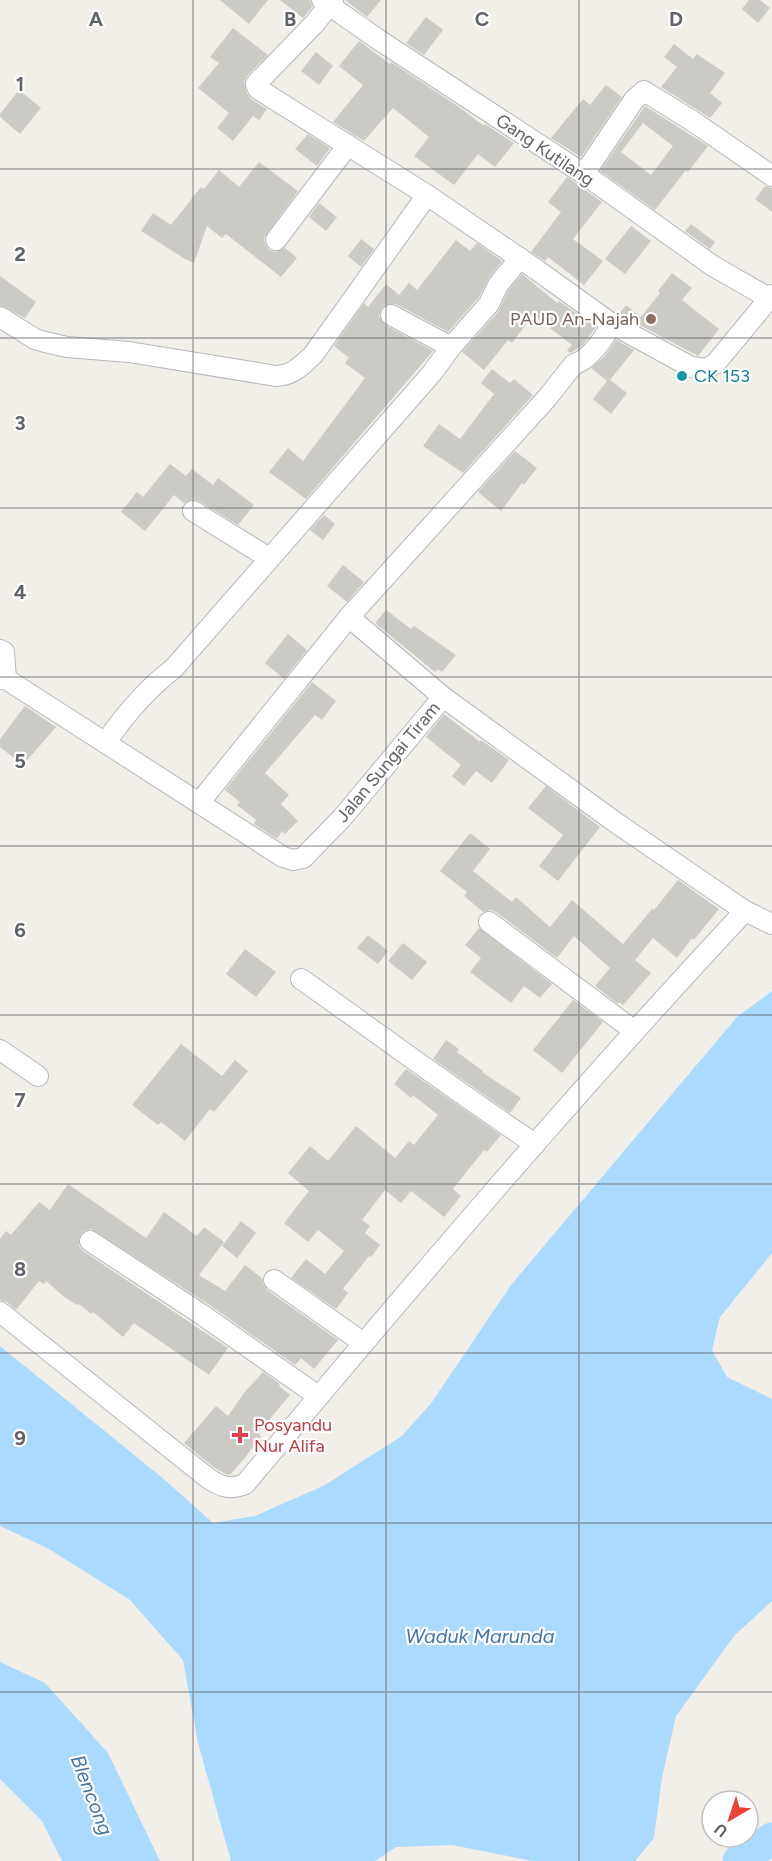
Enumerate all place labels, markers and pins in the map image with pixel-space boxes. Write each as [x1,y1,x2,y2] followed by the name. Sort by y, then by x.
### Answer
[510,308,639,330] place label: PAUD An-Najah
[644,312,658,326] marker: PAUD An-Najah
[694,365,750,387] place label: CK 153
[675,369,689,383] marker: CK 153
[254,1414,332,1457] place label: Posyandu Nur Alifa
[231,1426,249,1444] marker: Posyandu Nur Alifa

